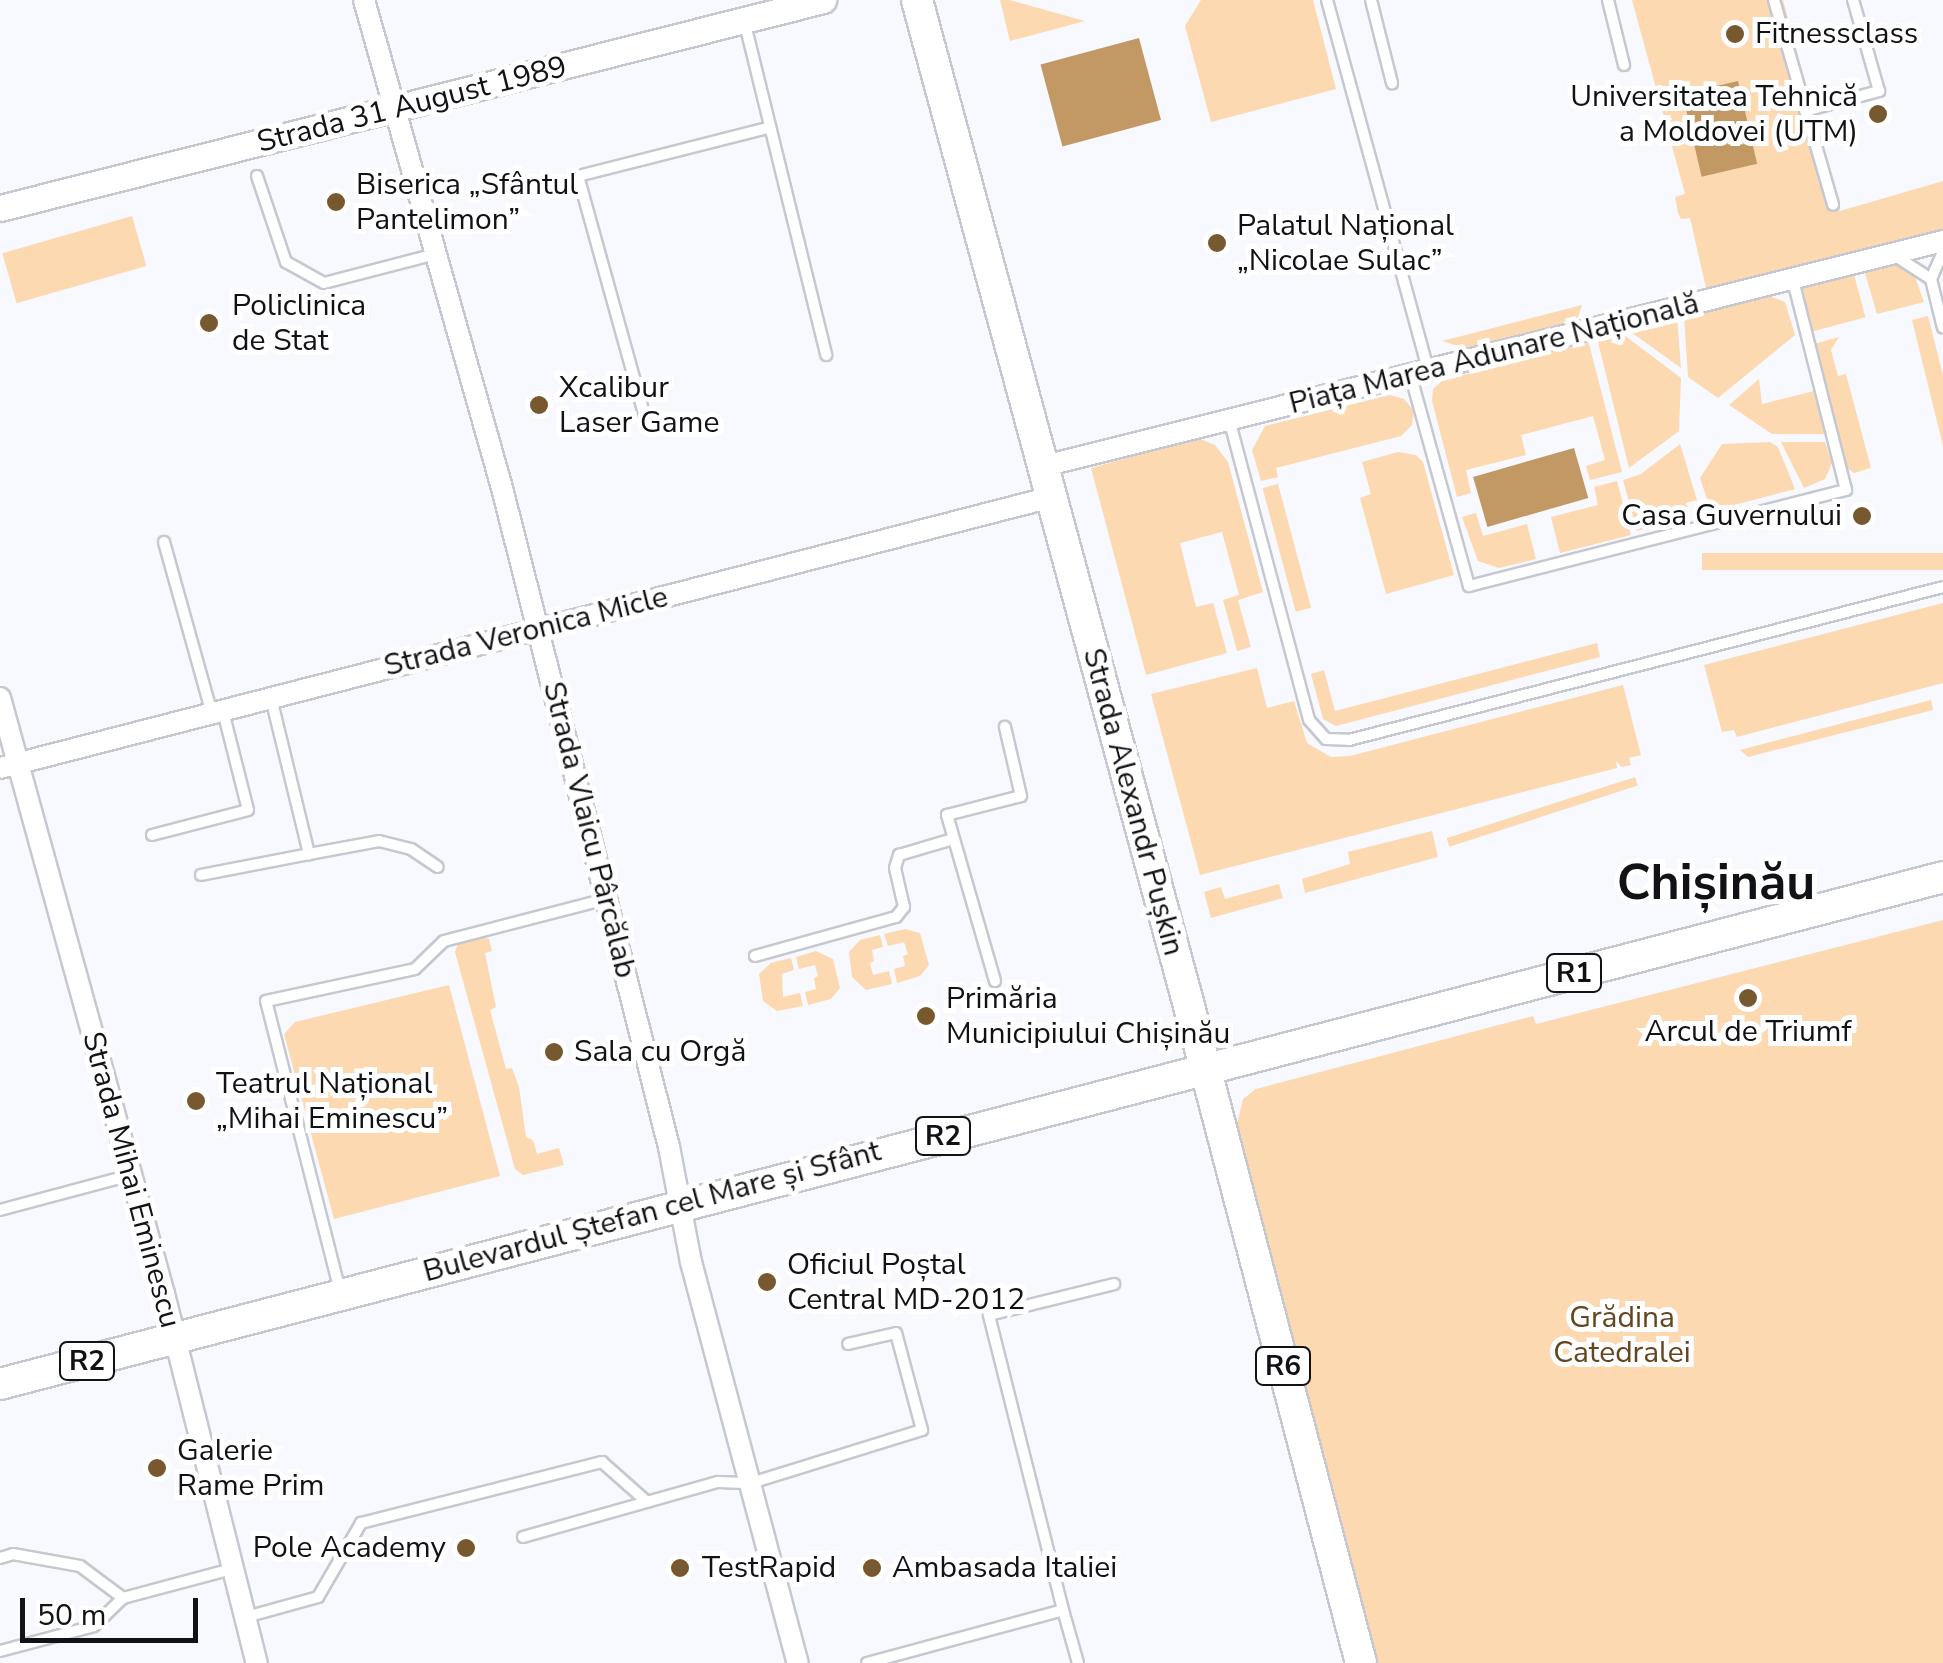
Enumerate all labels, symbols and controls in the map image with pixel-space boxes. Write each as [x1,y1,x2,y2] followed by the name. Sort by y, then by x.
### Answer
[1755,16,1918,52] place label: Fitnessclass
[1724,23,1746,45] marker: Fitnessclass
[253,49,571,161] street label: Strada 31 August 1989
[1570,79,1858,150] place label: Universitatea Tehnică a Moldovei (UTM)
[1867,103,1889,125] marker: Universitatea Tehnică a Moldovei (UTM)
[356,167,578,238] place label: Biserica „Sfântul Pantelimon”
[325,191,347,213] marker: Biserica „Sfântul Pantelimon”
[1237,208,1454,278] place label: Palatul Național „Nicolae Sulac”
[1206,232,1228,254] marker: Palatul Național „Nicolae Sulac”
[1286,286,1702,422] street label: Piața Marea Adunare Națională
[232,288,366,358] place label: Policlinica de Stat
[196,310,222,336] marker: Policlinica de Stat
[559,370,719,440] place label: Xcalibur Laser Game
[528,394,550,416] marker: Xcalibur Laser Game
[1621,498,1842,534] place label: Casa Guvernului
[1851,505,1873,527] marker: Casa Guvernului
[380,579,672,685] street label: Strada Veronica Micle
[1075,644,1191,960] street label: Strada Alexandr Pușkin
[535,678,643,982] street label: Strada Vlaicu Pârcălab
[1617,853,1815,913] district label: Chișinău
[1544,950,1604,996] road number: R1
[946,981,1230,1052] place label: Primăria Municipiului Chișinău
[1737,987,1759,1009] marker: Arcul de Triumf
[915,1005,937,1027] marker: Primăria Municipiului Chișinău
[1645,1014,1851,1050] place label: Arcul de Triumf
[74,1028,188,1332] street label: Strada Mihai Eminescu
[574,1034,746,1070] place label: Sala cu Orgă
[543,1041,565,1063] marker: Sala cu Orgă
[216,1066,448,1136] place label: Teatrul Național „Mihai Eminescu”
[185,1090,207,1112] marker: Teatrul Național „Mihai Eminescu”
[913,1113,973,1159] road number: R2
[419,1134,885,1290] street label: Bulevardul Ștefan cel Mare și Sfânt
[787,1247,1025,1318] place label: Oficiul Poștal Central MD-2012
[756,1271,778,1293] marker: Oficiul Poștal Central MD-2012
[1553,1300,1691,1370] park label: Grădina Catedralei
[57,1338,117,1384] road number: R2
[1253,1343,1313,1389] road number: R6
[177,1433,324,1504] place label: Galerie Rame Prim
[146,1457,168,1479] marker: Galerie Rame Prim
[253,1530,446,1566] place label: Pole Academy
[455,1537,477,1559] marker: Pole Academy
[702,1550,836,1586] place label: TestRapid
[892,1550,1117,1586] place label: Ambasada Italiei
[667,1555,693,1581] marker: TestRapid
[861,1557,883,1579] marker: Ambasada Italiei
[25,1578,202,1640] scale bar
[37,1595,106,1636] text: 50 m

